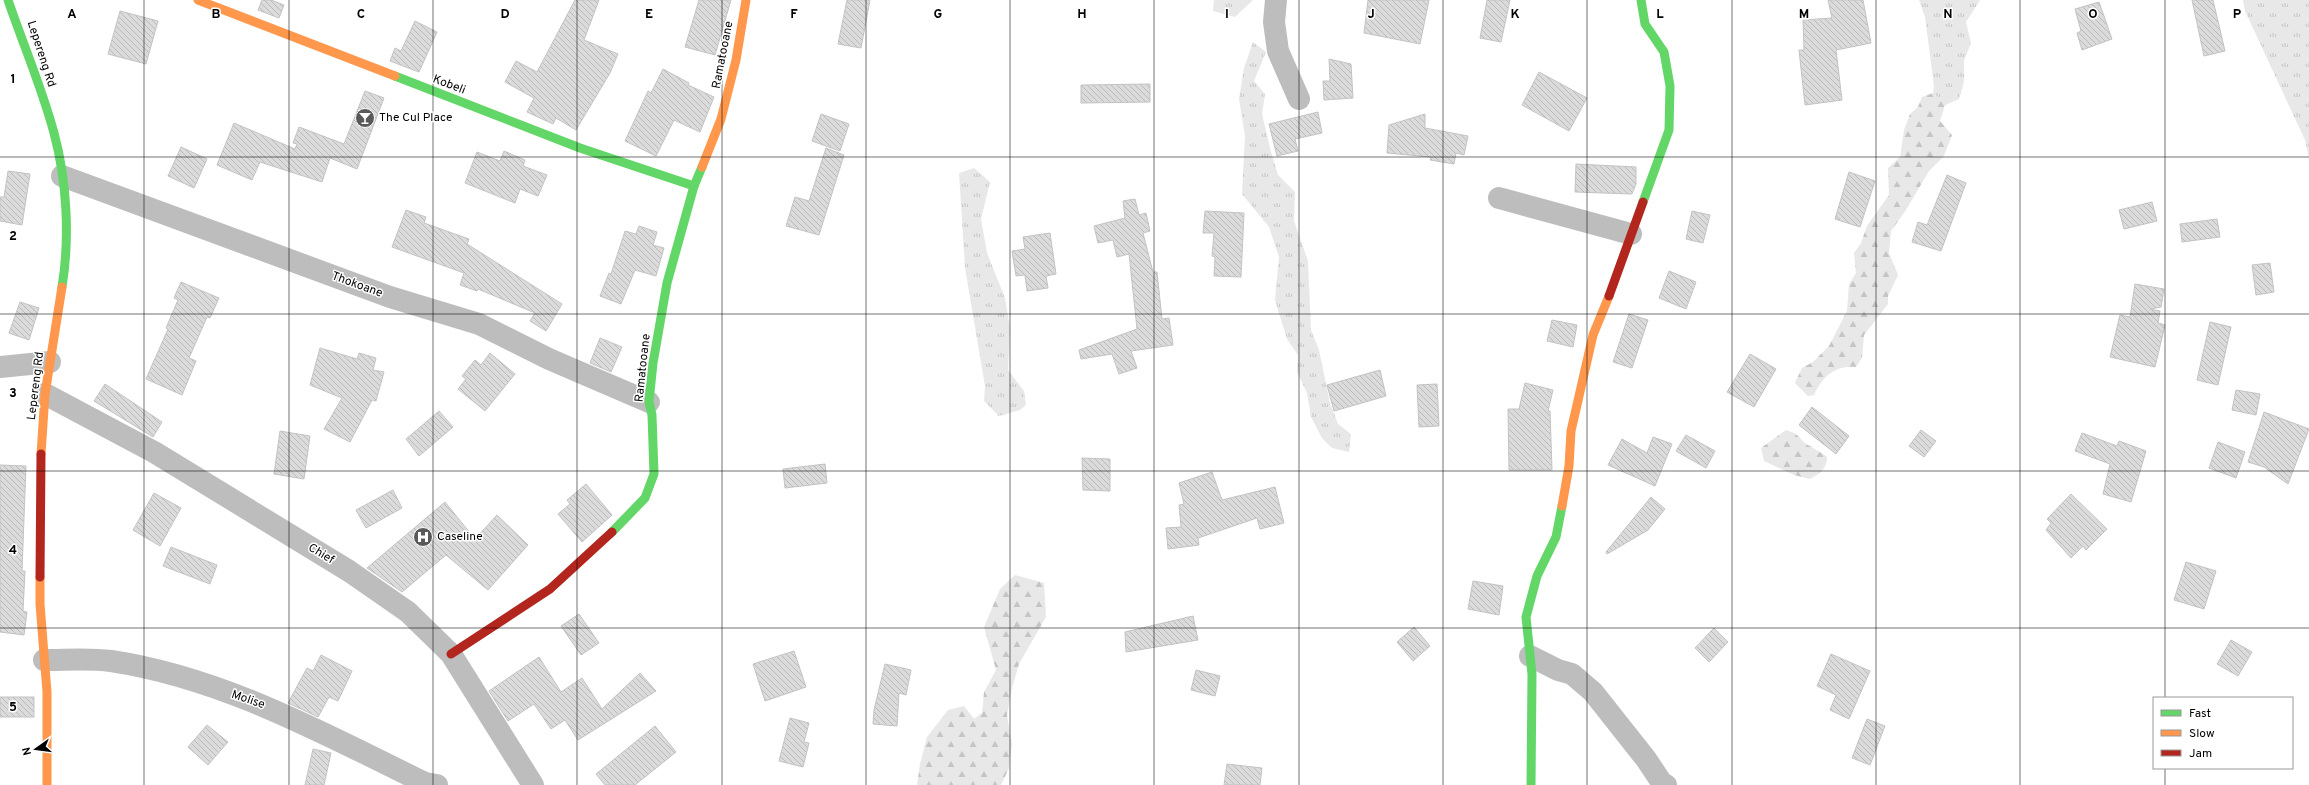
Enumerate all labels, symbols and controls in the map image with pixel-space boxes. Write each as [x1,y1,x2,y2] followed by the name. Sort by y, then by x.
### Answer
[67,7,77,23] text: A
[212,7,221,23] text: B
[357,7,365,23] text: C
[500,7,510,23] text: D
[645,7,653,23] text: E
[790,7,798,23] text: F
[934,7,943,23] text: G
[1077,7,1087,23] text: H
[1225,7,1229,23] text: I
[1367,7,1375,23] text: J
[1510,7,1520,23] text: K
[1656,7,1664,23] text: L
[1799,7,1809,23] text: M
[1943,7,1953,23] text: N
[2088,7,2098,23] text: O
[2233,7,2242,23] text: P
[23,19,59,89] street label: Lepereng Rd
[709,20,737,90] street label: Ramatooane
[430,71,468,99] street label: Kobeli
[10,72,16,88] text: 1
[354,107,376,129] bar icon: The Cul Place
[379,110,452,126] place label: The Cul Place
[9,229,17,245] text: 2
[329,268,385,302] street label: Thokoane
[631,333,655,403] street label: Ramatooane
[24,351,48,421] street label: Lepereng Rd
[9,386,17,402] text: 3
[412,526,434,548] hospital icon: Caseline
[437,529,483,545] place label: Caseline
[305,540,337,568] street label: Chief
[9,543,17,559] text: 4
[229,687,267,713] street label: Molise
[2153,697,2293,769] legend
[9,700,17,716] text: 5
[2189,706,2211,722] text: Fast
[2189,726,2215,742] text: Slow
[16,729,56,769] north arrow
[20,746,35,757] text: N
[2189,746,2212,762] text: Jam

